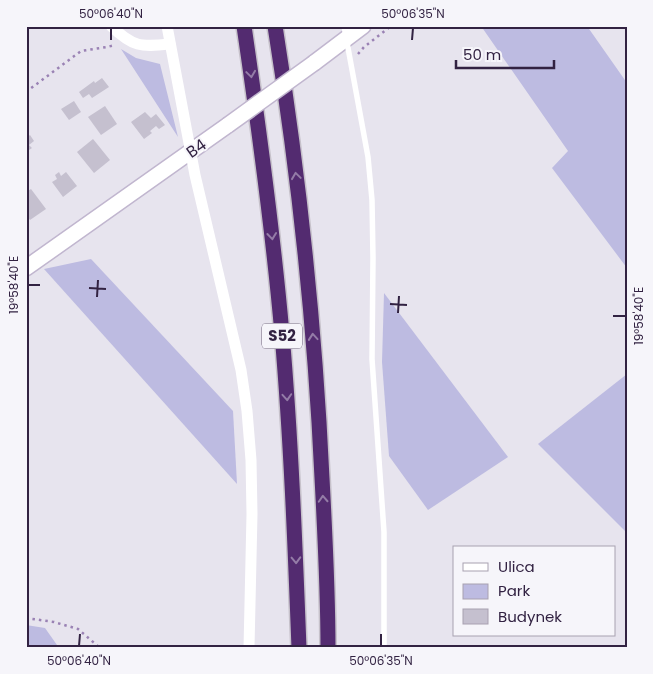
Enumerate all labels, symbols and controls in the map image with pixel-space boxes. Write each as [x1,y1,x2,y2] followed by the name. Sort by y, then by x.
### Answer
[79,5,143,22] text: 50°06'40"N
[381,5,445,22] text: 50°06'35"N
[456,38,553,70] scale bar
[463,44,501,65] text: 50 m
[245,71,256,79] one-way arrow
[182,133,211,164] street label: B4
[291,171,302,179] one-way arrow
[266,232,277,240] one-way arrow
[5,256,22,314] text: 19°58'40"E
[630,287,647,345] text: 19°58'40"E
[262,324,302,348] road number: S52
[308,333,319,341] one-way arrow
[281,394,292,402] one-way arrow
[318,495,329,503] one-way arrow
[453,546,616,636] legend
[291,556,301,564] one-way arrow
[498,556,535,577] text: Ulica
[498,580,530,601] text: Park
[498,606,562,627] text: Budynek
[47,652,111,669] text: 50°06'40"N
[349,652,413,669] text: 50°06'35"N

